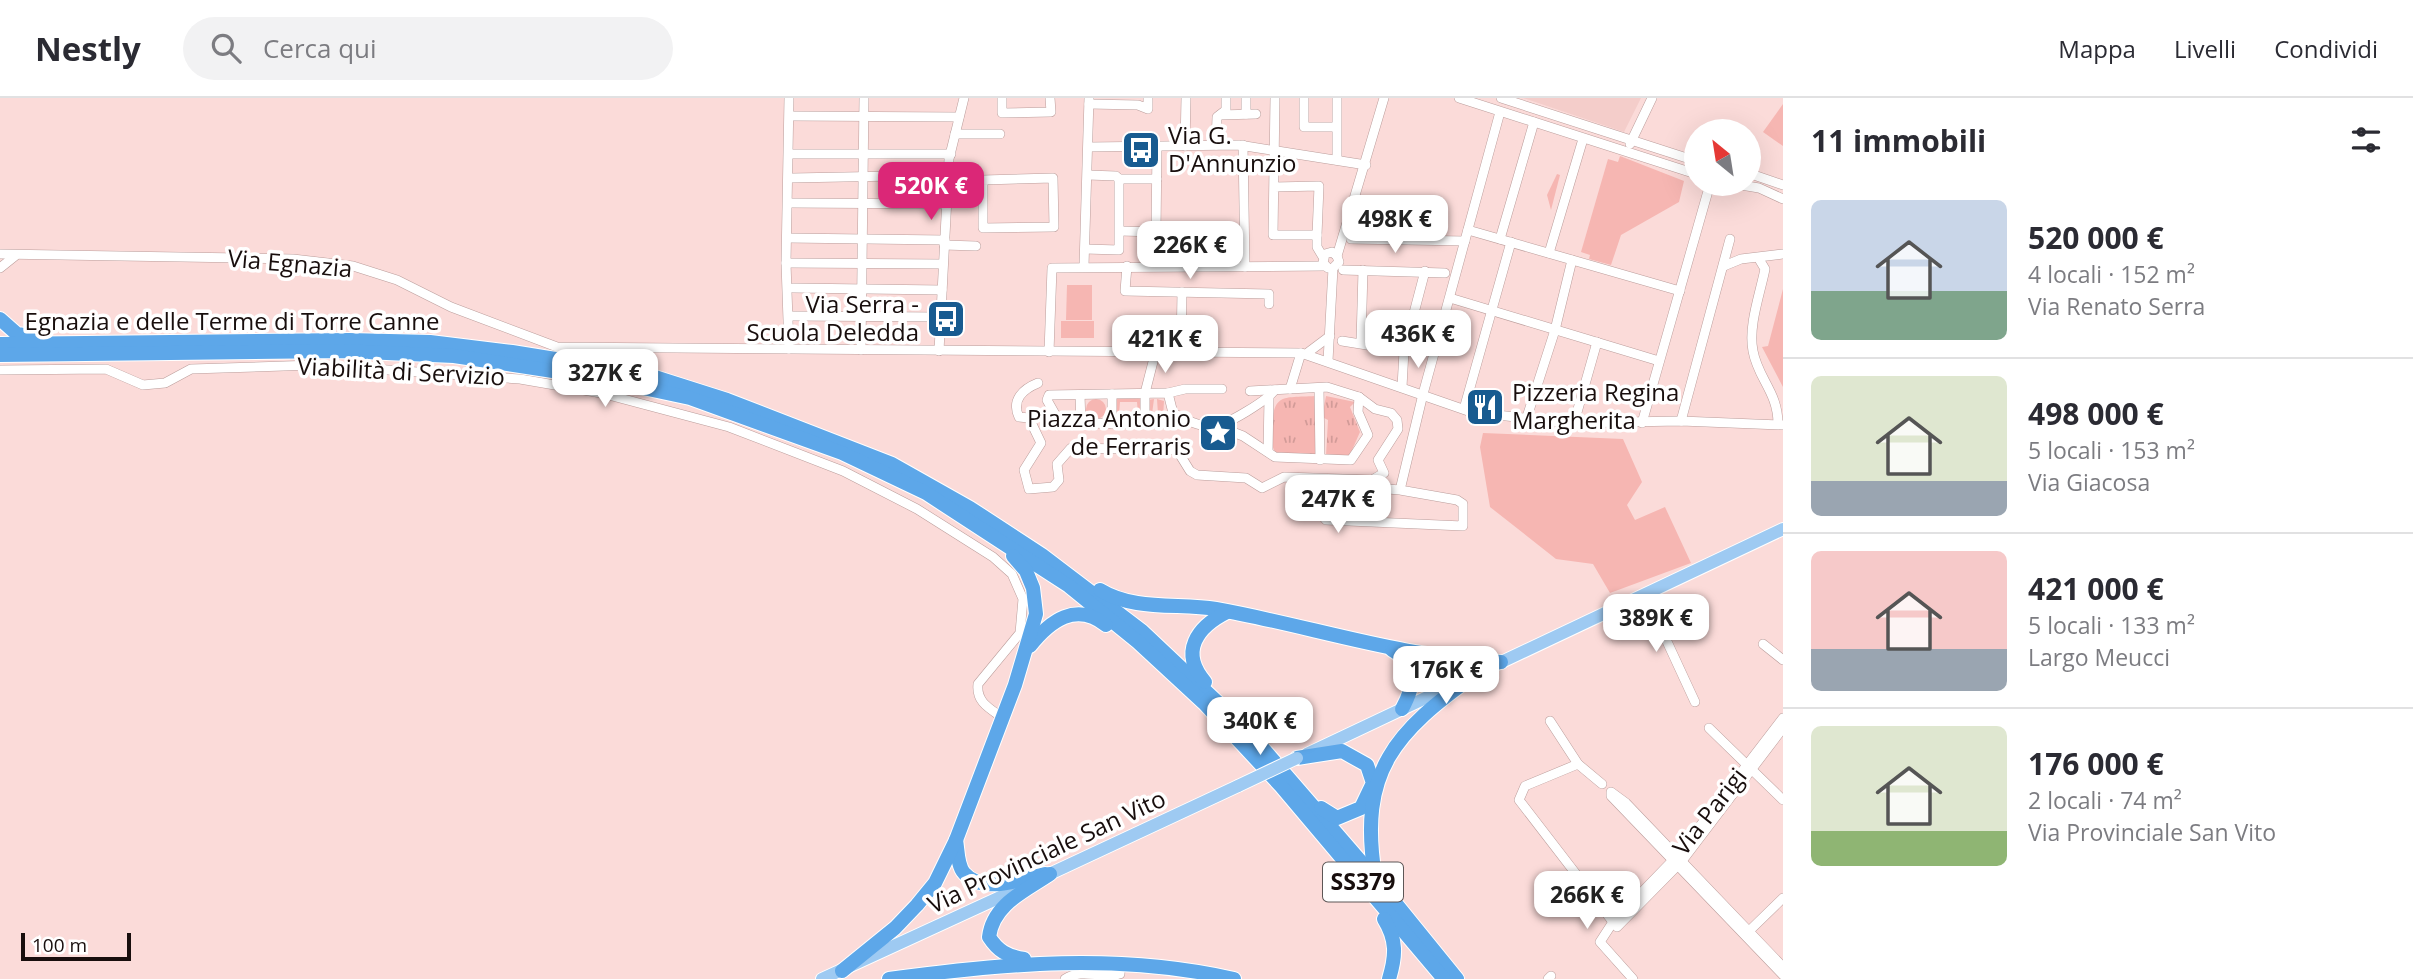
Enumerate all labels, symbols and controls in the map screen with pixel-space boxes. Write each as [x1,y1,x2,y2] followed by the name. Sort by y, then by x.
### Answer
[183,17,673,80] search box
[35,26,141,71] text: Nestly
[207,29,245,67] icon: search
[263,30,377,66] text: Cerca qui
[2058,32,2136,65] text: Mappa
[2174,32,2236,65] text: Livelli
[2274,32,2378,65] text: Condividi
[1168,118,1296,179] place label: Via G. D'Annunzio
[1684,119,1760,196] north arrow
[1684,119,1761,196] map controls
[1811,120,1986,161] text: 11 immobili
[2347,121,2385,159] icon: filters
[1120,129,1162,171] bus stop icon: Via G. D'Annunzio
[874,162,988,222] pin: 520K €
[894,169,968,201] text: 520K €
[1338,195,1452,255] pin: 498K €
[1358,202,1432,234] text: 498K €
[2028,217,2164,258] text: 520 000 €
[1133,222,1247,281] pin: 226K €
[1153,228,1227,260] text: 226K €
[1867,228,1951,312] icon: home
[226,241,354,284] street label: Via Egnazia
[2028,258,2195,290] text: 4 locali · 152 m²
[746,287,919,348] place label: Via Serra - Scuola Deledda
[2028,290,2205,322] text: Via Renato Serra
[925,298,967,340] bus stop icon: Via Serra - Scuola Deledda
[25,304,439,337] street label: Egnazia e delle Terme di Torre Canne
[1361,310,1475,370] pin: 436K €
[1108,316,1222,375] pin: 421K €
[1381,317,1455,349] text: 436K €
[1128,322,1202,354] text: 421K €
[296,349,506,392] street label: Viabilità di Servizio
[548,350,662,409] pin: 327K €
[568,356,642,388] text: 327K €
[1512,375,1679,436] place label: Pizzeria Regina Margherita
[1464,386,1506,428] restaurant icon: Pizzeria Regina Margherita
[2028,393,2164,434] text: 498 000 €
[1027,401,1191,462] place label: Piazza Antonio de Ferraris
[1867,404,1951,488] icon: home
[1197,412,1239,454] place icon: Piazza Antonio de Ferraris
[2028,434,2195,466] text: 5 locali · 153 m²
[2028,466,2150,498] text: Via Giacosa
[1281,476,1395,535] pin: 247K €
[1301,482,1375,514] text: 247K €
[2028,568,2164,609] text: 421 000 €
[1867,579,1951,663] icon: home
[1599,594,1713,654] pin: 389K €
[1619,601,1693,633] text: 389K €
[2028,609,2195,641] text: 5 locali · 133 m²
[2028,641,2170,673] text: Largo Meucci
[1389,646,1503,706] pin: 176K €
[1409,653,1483,685] text: 176K €
[1203,698,1317,757] pin: 340K €
[1223,704,1297,736] text: 340K €
[2028,743,2164,784] text: 176 000 €
[1867,754,1951,838] icon: home
[1664,760,1753,862] street label: Via Parigi
[922,781,1171,920] street label: Via Provinciale San Vito
[2028,784,2182,816] text: 2 locali · 74 m²
[2028,816,2276,848] text: Via Provinciale San Vito
[1323,862,1403,902] road number: SS379
[1530,872,1644,931] pin: 266K €
[1550,878,1624,910] text: 266K €
[21,930,131,962] scale bar
[32,932,87,958] text: 100 m

